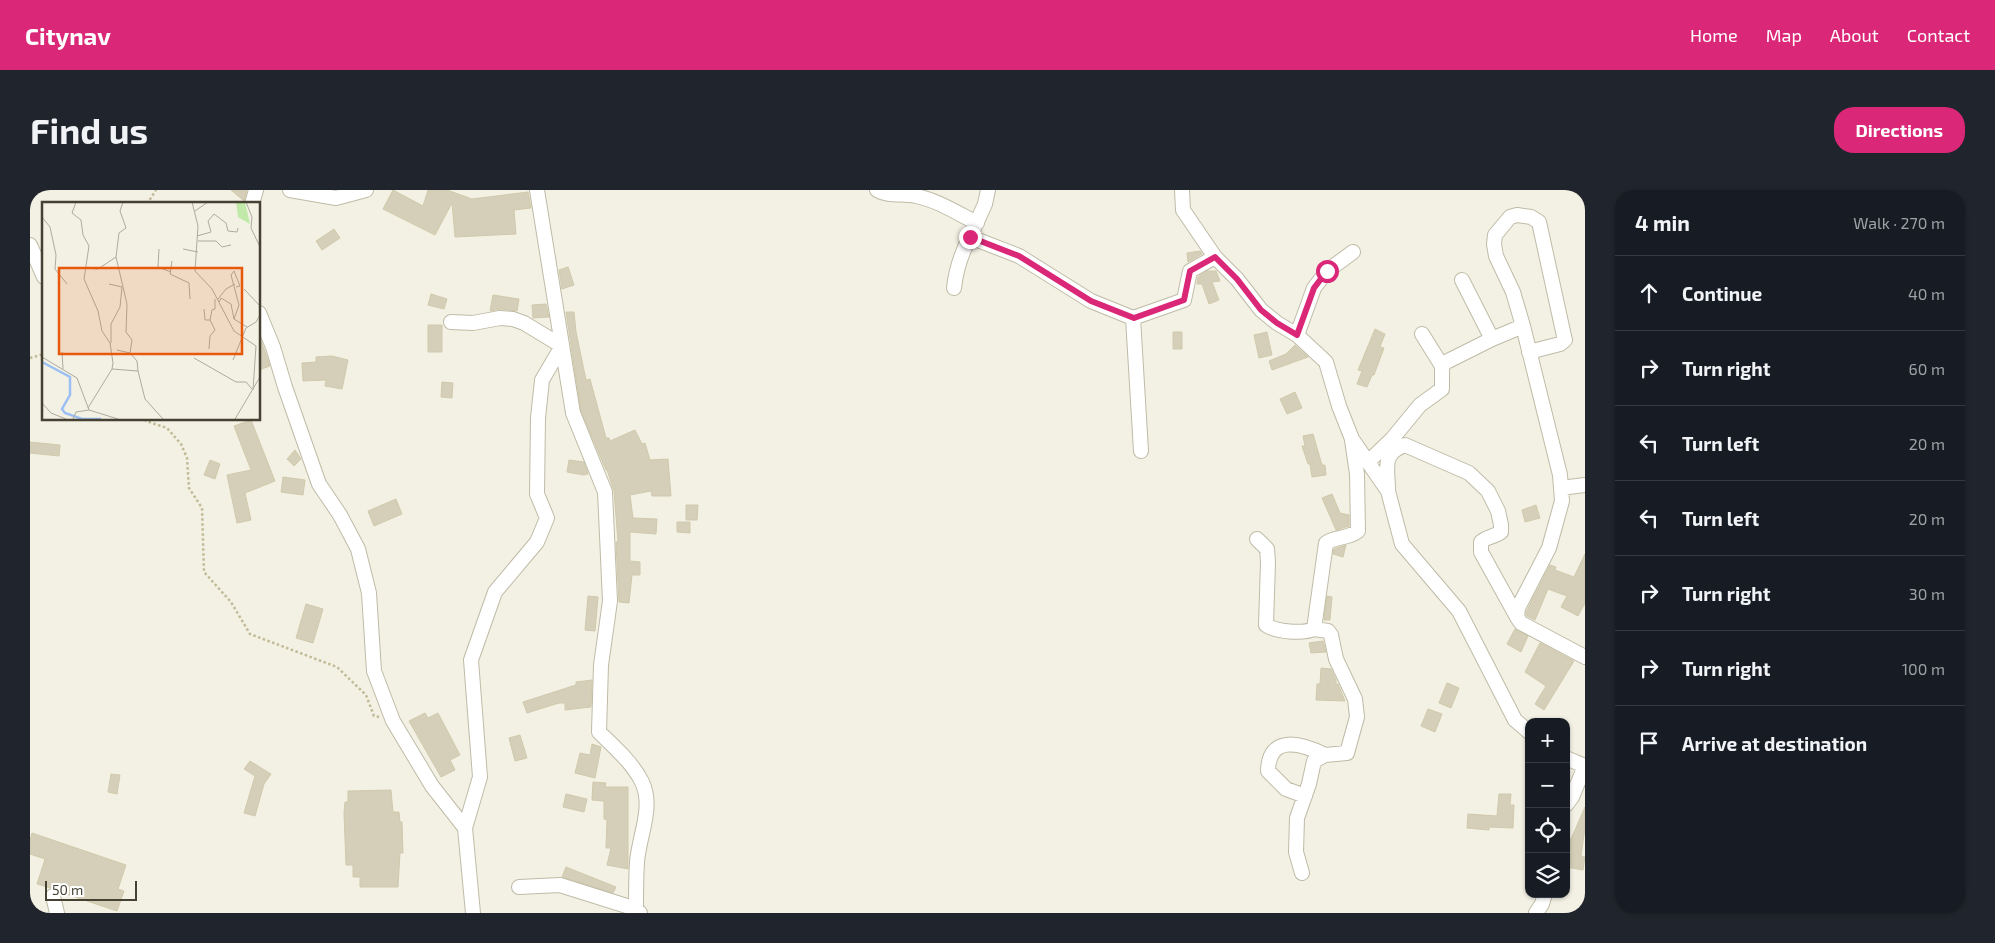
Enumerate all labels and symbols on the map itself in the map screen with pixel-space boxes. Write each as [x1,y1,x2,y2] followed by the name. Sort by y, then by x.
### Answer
[42,202,260,420] inset map
[959,226,982,249] route end
[1316,260,1339,283] route start
[45,878,138,901] scale bar

